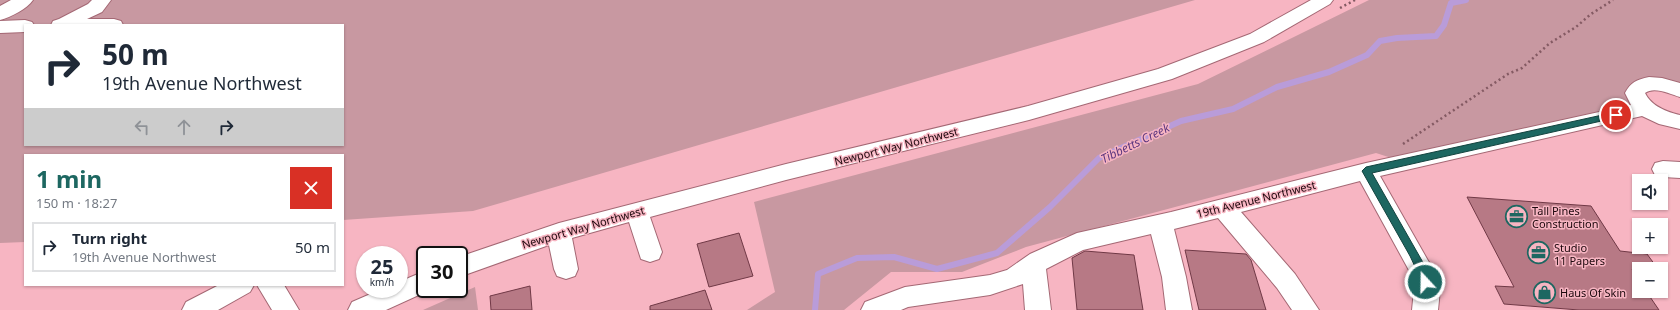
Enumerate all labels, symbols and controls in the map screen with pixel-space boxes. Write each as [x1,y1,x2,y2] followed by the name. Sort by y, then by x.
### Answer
[102,35,169,73] text: 50 m
[36,40,88,92] icon: right
[102,71,302,95] text: 19th Avenue Northwest
[1599,98,1633,132] pin
[1605,104,1627,126] icon: arrive
[131,116,153,138] icon: left
[173,116,195,138] icon: ahead
[215,116,237,138] icon: right
[1098,119,1173,167] water label: Tibbetts Creek
[833,123,959,169] street label: Newport Way Northwest
[36,162,102,195] text: 1 min
[290,167,332,209] button: close
[1632,174,1668,298] map controls
[1632,174,1668,210] button: sound
[1195,177,1317,221] street label: 19th Avenue Northwest
[36,194,117,212] text: 150 m · 18:27
[520,202,646,252] street label: Newport Way Northwest
[1504,203,1530,229] office icon: Tall Pines Construction
[1532,203,1599,231] place label: Tall Pines Construction
[1632,218,1668,254] button: +
[72,228,147,248] text: Turn right
[38,236,60,258] icon: right
[295,237,330,257] text: 50 m
[1525,240,1551,266] office icon: Studio 11 Papers
[1554,240,1605,268] place label: Studio 11 Papers
[416,246,468,298] speed limit sign: 30
[72,248,216,266] text: 19th Avenue Northwest
[371,253,393,280] text: 25
[1404,261,1446,303] position arrow
[1632,262,1668,298] button: −
[370,275,394,289] text: km/h
[1531,279,1557,305] shop icon: Haus Of Skin
[1560,285,1626,300] place label: Haus Of Skin

